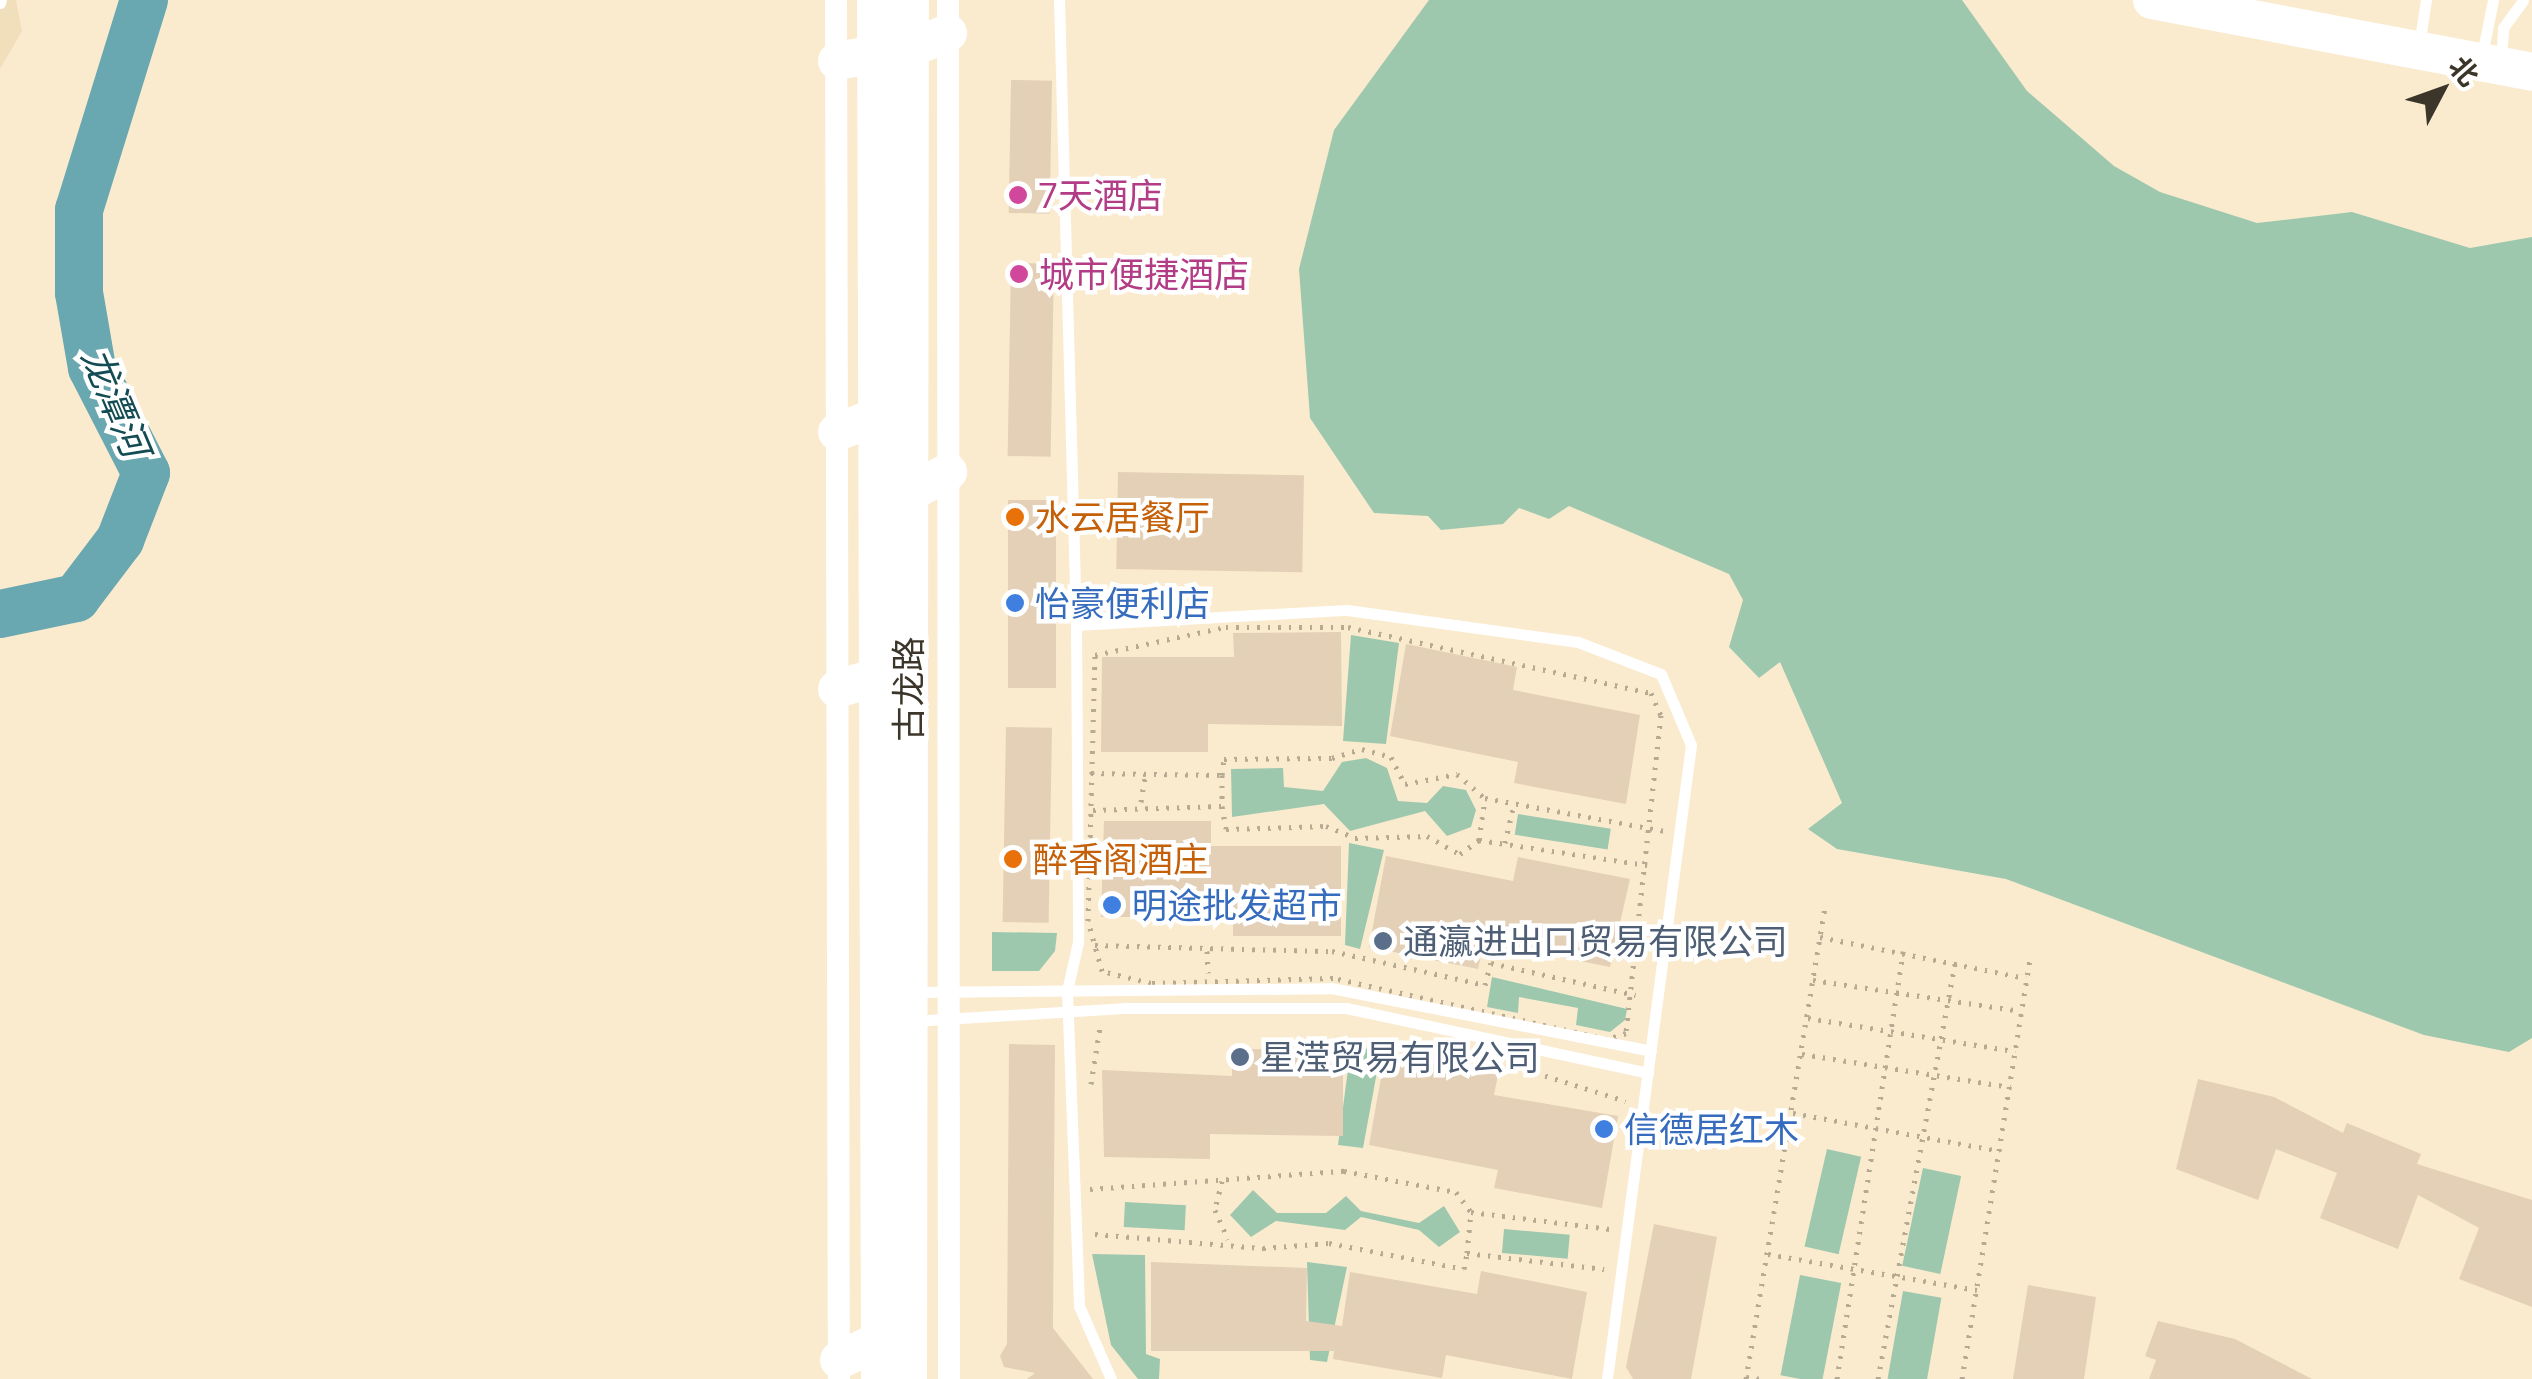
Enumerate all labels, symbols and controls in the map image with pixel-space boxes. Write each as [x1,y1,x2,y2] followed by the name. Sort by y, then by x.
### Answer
[2392,40,2492,140] north arrow
[2441,47,2488,93] text: 北
[1038,174,1163,216] place label: 7天酒店
[1007,184,1029,206] marker: 7天酒店
[1039,253,1249,295] place label: 城市便捷酒店
[1008,263,1030,285] marker: 城市便捷酒店
[73,341,159,463] water label: 龙潭河
[1035,496,1210,538] place label: 水云居餐厅
[1004,506,1026,528] marker: 水云居餐厅
[1035,582,1210,624] place label: 怡豪便利店
[1004,592,1026,614] marker: 怡豪便利店
[887,637,929,741] street label: 古龙路
[1033,838,1208,880] place label: 醉香阁酒庄
[1002,848,1024,870] marker: 醉香阁酒庄
[1132,884,1342,926] place label: 明途批发超市
[1101,894,1123,916] marker: 明途批发超市
[1403,920,1788,962] place label: 通瀛进出口贸易有限公司
[1372,930,1394,952] marker: 通瀛进出口贸易有限公司
[1260,1036,1540,1078] place label: 星滢贸易有限公司
[1229,1046,1251,1068] marker: 星滢贸易有限公司
[1624,1108,1799,1150] place label: 信德居红木
[1593,1118,1615,1140] marker: 信德居红木

